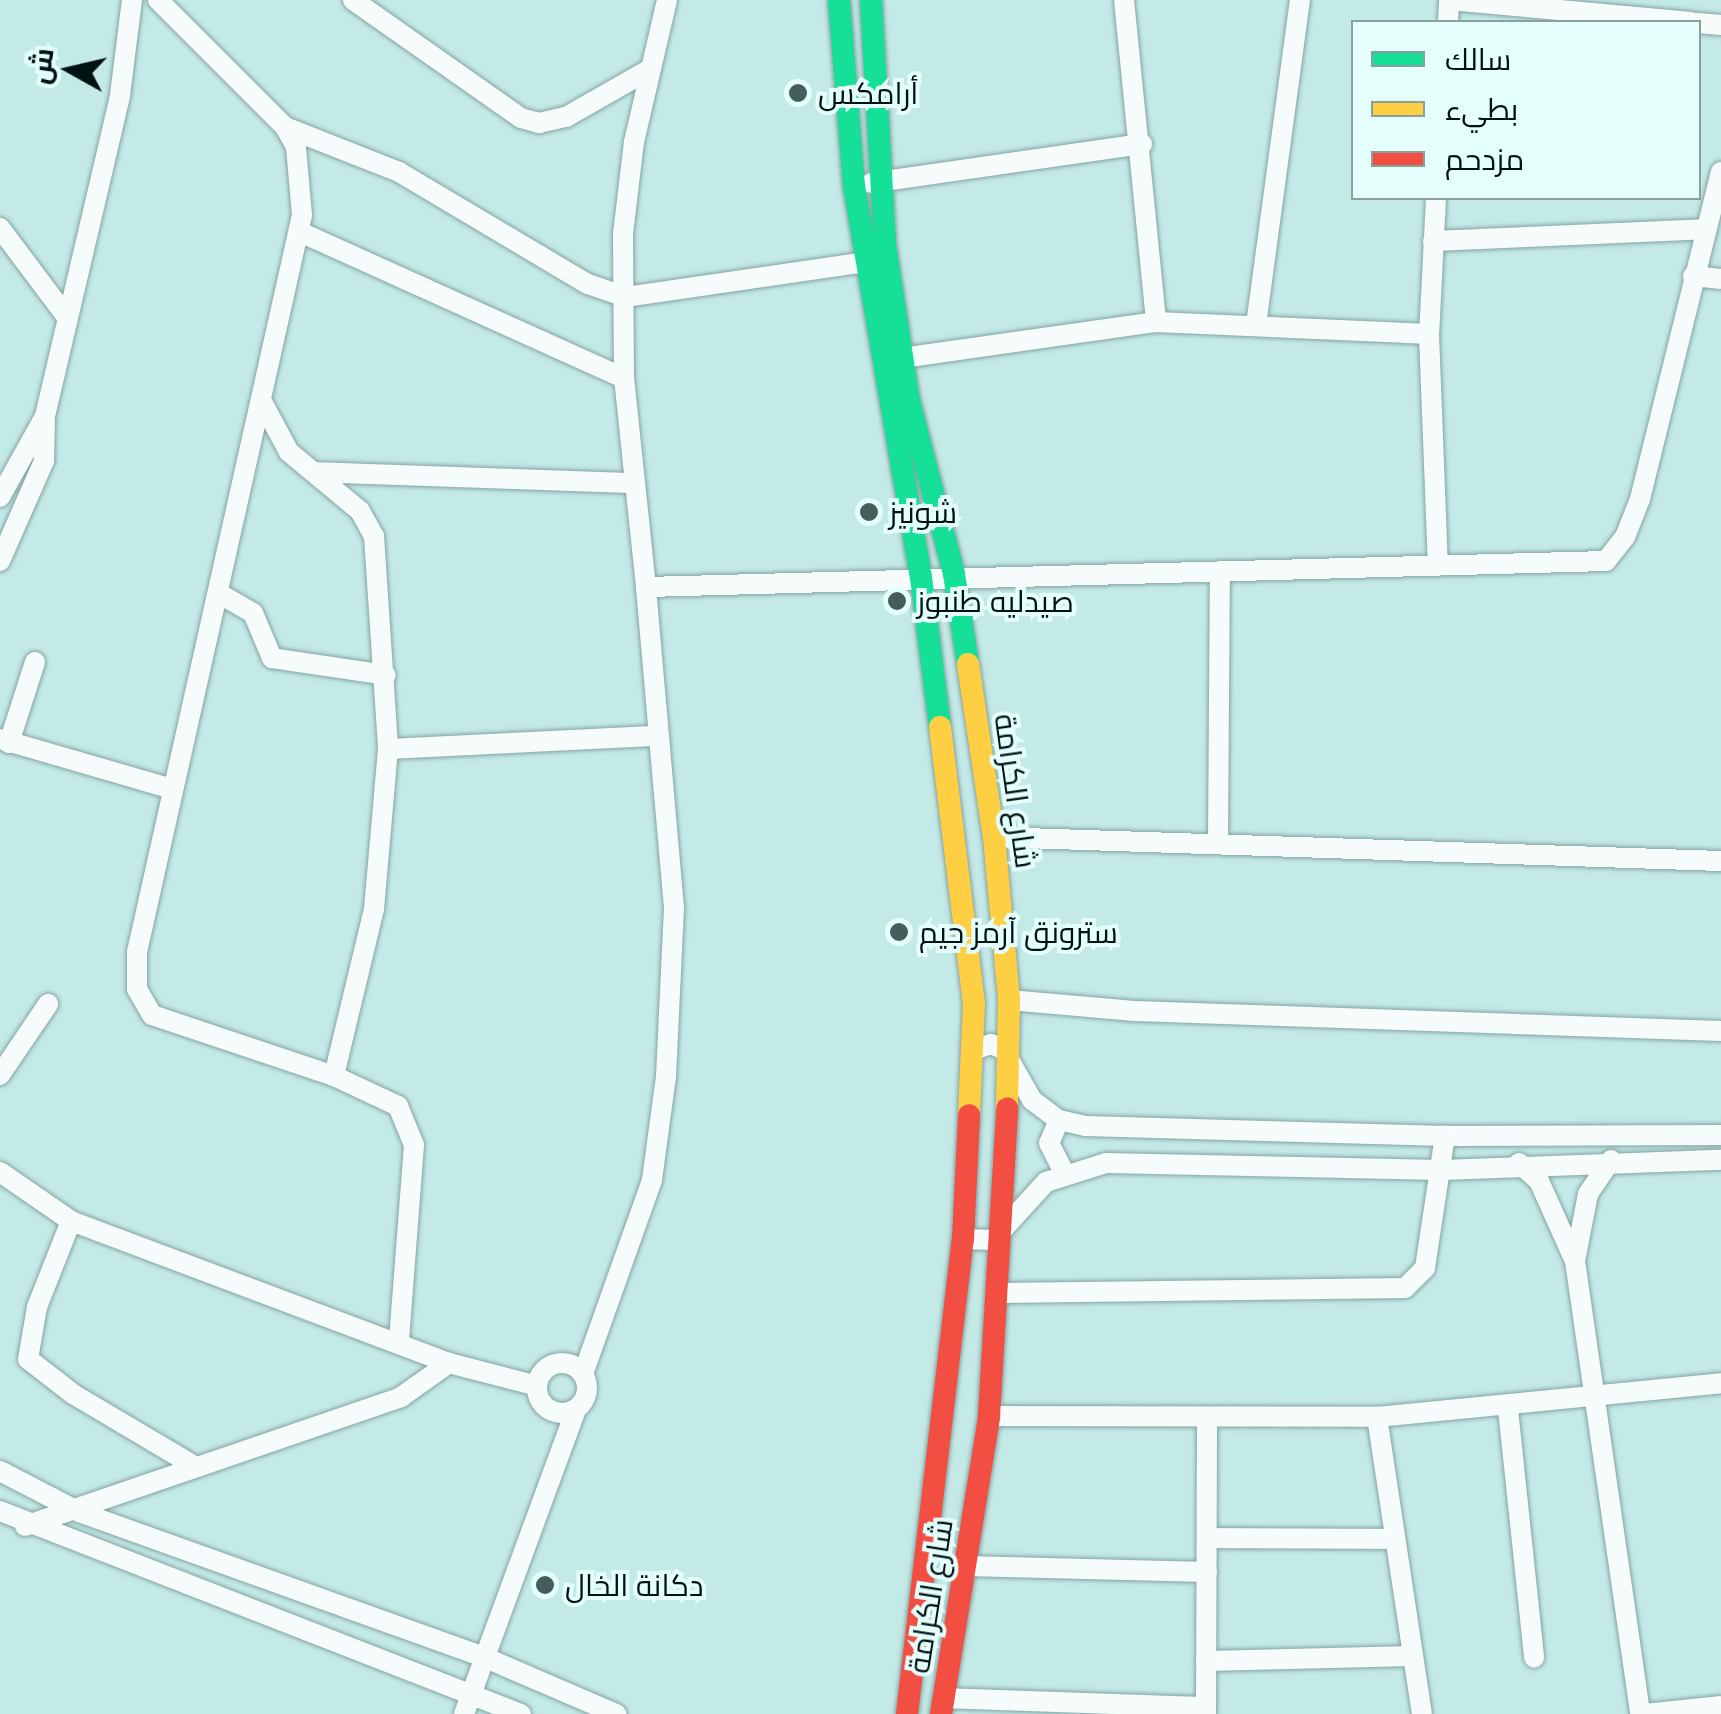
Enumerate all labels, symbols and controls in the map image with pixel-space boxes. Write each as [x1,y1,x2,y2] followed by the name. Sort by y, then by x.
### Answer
[20,20,120,120] north arrow
[1351,20,1701,200] legend
[1445,38,1511,79] text: سالك
[19,45,62,86] text: ش
[818,75,918,111] place label: أرامكس
[787,82,809,104] marker: أرامكس
[1445,88,1518,129] text: بطيء
[1445,138,1524,179] text: مزدحم
[889,494,957,530] place label: شونيز
[858,501,880,523] marker: شونيز
[917,583,1074,619] place label: صيدليه طنبوز
[886,590,908,612] marker: صيدليه طنبوز
[987,711,1045,871] street label: شارع الكرامة
[919,914,1118,950] place label: سترونق آرمز جيم
[888,921,910,943] marker: سترونق آرمز جيم
[900,1516,960,1676] street label: شارع الكرامة
[565,1567,703,1603] place label: دكانة الخال
[534,1574,556,1596] marker: دكانة الخال

